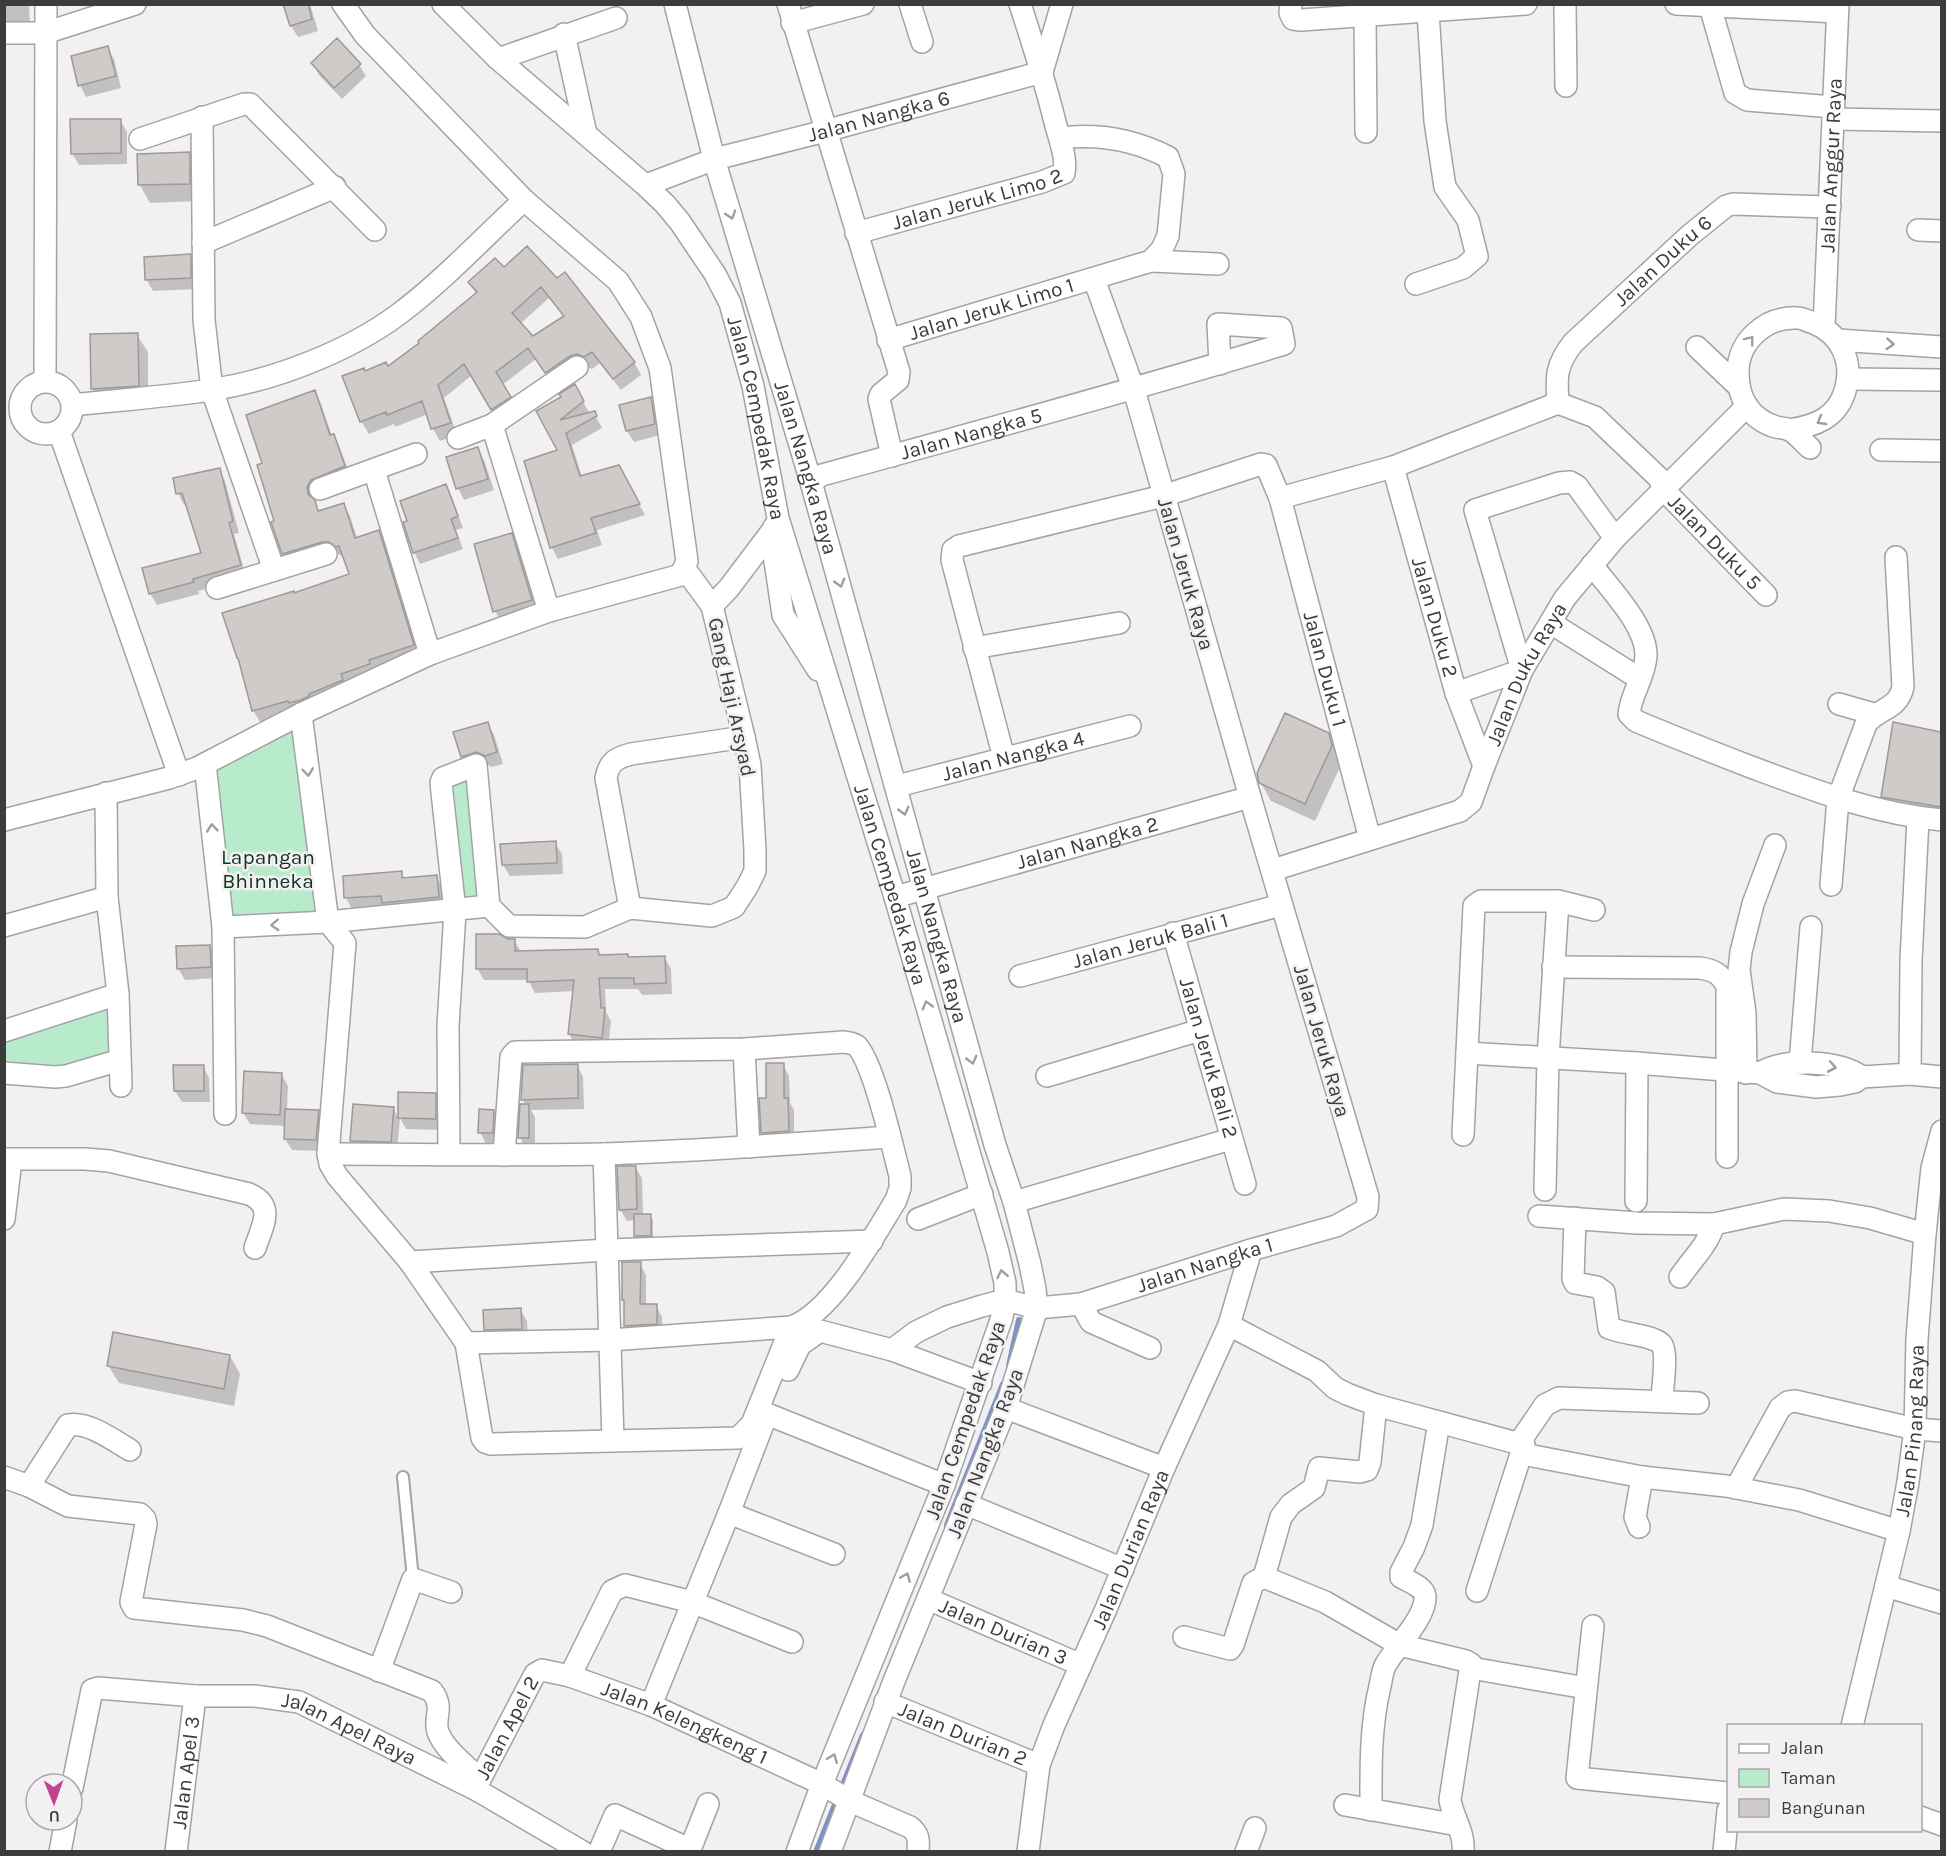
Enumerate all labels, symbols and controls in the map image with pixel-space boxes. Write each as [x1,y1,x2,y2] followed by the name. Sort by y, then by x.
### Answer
[1815,77,1847,253] street label: Jalan Anggur Raya
[805,86,952,147] street label: Jalan Nangka 6
[889,163,1066,235] street label: Jalan Jeruk Limo 2
[724,209,736,220] one-way arrow
[1609,210,1717,311] street label: Jalan Duku 6
[906,273,1077,345] street label: Jalan Jeruk Limo 1
[722,313,790,522] street label: Jalan Cempedak Raya
[1743,336,1754,347] one-way arrow
[1885,337,1894,350] one-way arrow
[769,378,843,557] street label: Jalan Nangka Raya
[898,403,1045,465] street label: Jalan Nangka 5
[1817,413,1827,425] one-way arrow
[1663,490,1766,595] street label: Jalan Duku 5
[1153,495,1219,653] street label: Jalan Jeruk Raya
[1407,555,1463,680] street label: Jalan Duku 2
[833,577,845,588] one-way arrow
[1481,598,1572,749] street label: Jalan Duku Raya
[1298,609,1352,729] street label: Jalan Duku 1
[703,615,761,779] street label: Gang Haji Arsyad
[940,726,1087,786] street label: Jalan Nangka 4
[302,767,314,776] one-way arrow
[849,782,932,988] street label: Jalan Cempedak Raya
[897,806,909,816] one-way arrow
[1014,811,1161,874] street label: Jalan Nangka 2
[206,823,219,832] one-way arrow
[221,845,315,893] park label: Lapangan Bhinneka
[901,846,973,1026] street label: Jalan Nangka Raya
[1070,908,1231,973] street label: Jalan Jeruk Bali 1
[271,918,280,931] one-way arrow
[1289,962,1355,1120] street label: Jalan Jeruk Raya
[1174,975,1243,1141] street label: Jalan Jeruk Bali 2
[922,1000,934,1011] one-way arrow
[965,1054,977,1065] one-way arrow
[1826,1060,1836,1073] one-way arrow
[1134,1232,1276,1297] street label: Jalan Nangka 1
[997,1269,1010,1279] one-way arrow
[920,1318,1010,1522] street label: Jalan Cempedak Raya
[1890,1344,1929,1518] street label: Jalan Pinang Raya
[942,1365,1028,1541] street label: Jalan Nangka Raya
[1087,1466,1174,1633] street label: Jalan Durian Raya
[899,1572,911,1583] one-way arrow
[936,1593,1071,1670] street label: Jalan Durian 3
[470,1672,544,1784] street label: Jalan Apel 2
[598,1676,771,1769] street label: Jalan Kelengkeng 1
[280,1688,420,1770] street label: Jalan Apel Raya
[895,1697,1031,1771] street label: Jalan Durian 2
[167,1715,204,1830] street label: Jalan Apel 3
[1727,1724,1922,1832] legend
[1781,1737,1824,1759] text: Jalan
[826,1753,838,1764] one-way arrow
[1781,1767,1836,1789] text: Taman
[24,1772,84,1832] north arrow
[1781,1797,1866,1819] text: Bangunan
[49,1807,60,1826] text: U

